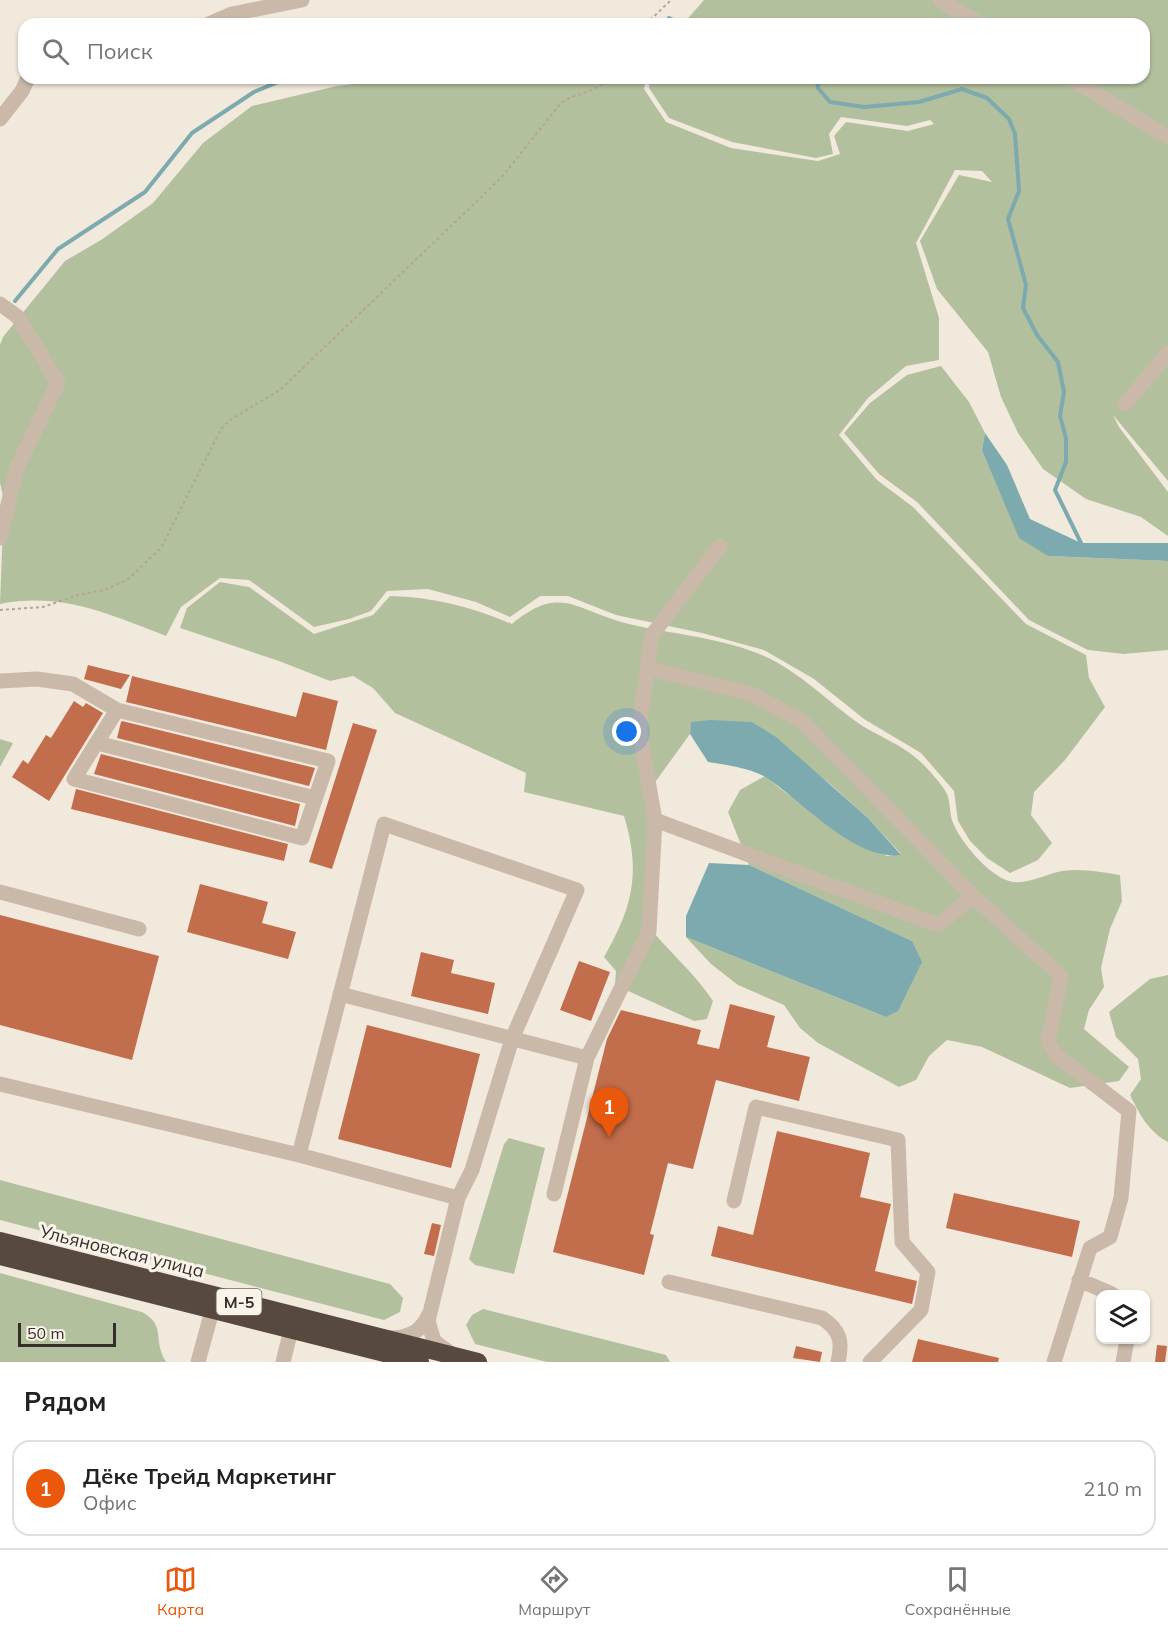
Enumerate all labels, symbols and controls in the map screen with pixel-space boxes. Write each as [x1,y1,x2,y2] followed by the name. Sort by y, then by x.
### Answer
[18,18,1150,84] search box
[39,35,72,68] icon: search
[87,37,153,65] text: Поиск
[612,717,641,746] your location
[590,1088,628,1137] pin: 1
[36,1219,207,1283] street label: Ульяновская улица
[216,1289,262,1315] road number: М-5
[1096,1290,1150,1344] map controls
[1096,1290,1150,1344] button: layers
[18,1320,116,1348] scale bar
[27,1323,64,1343] text: 50 m
[24,1385,107,1418] text: Рядом
[83,1462,336,1490] text: Дёке Трейд Маркетинг
[40,1476,52,1501] text: 1
[1083,1476,1142,1501] text: 210 m
[83,1490,137,1515] text: Офис
[157,1563,204,1619] tab: Карта
[518,1563,590,1619] tab: Маршрут
[904,1563,1011,1619] tab: Сохранённые

